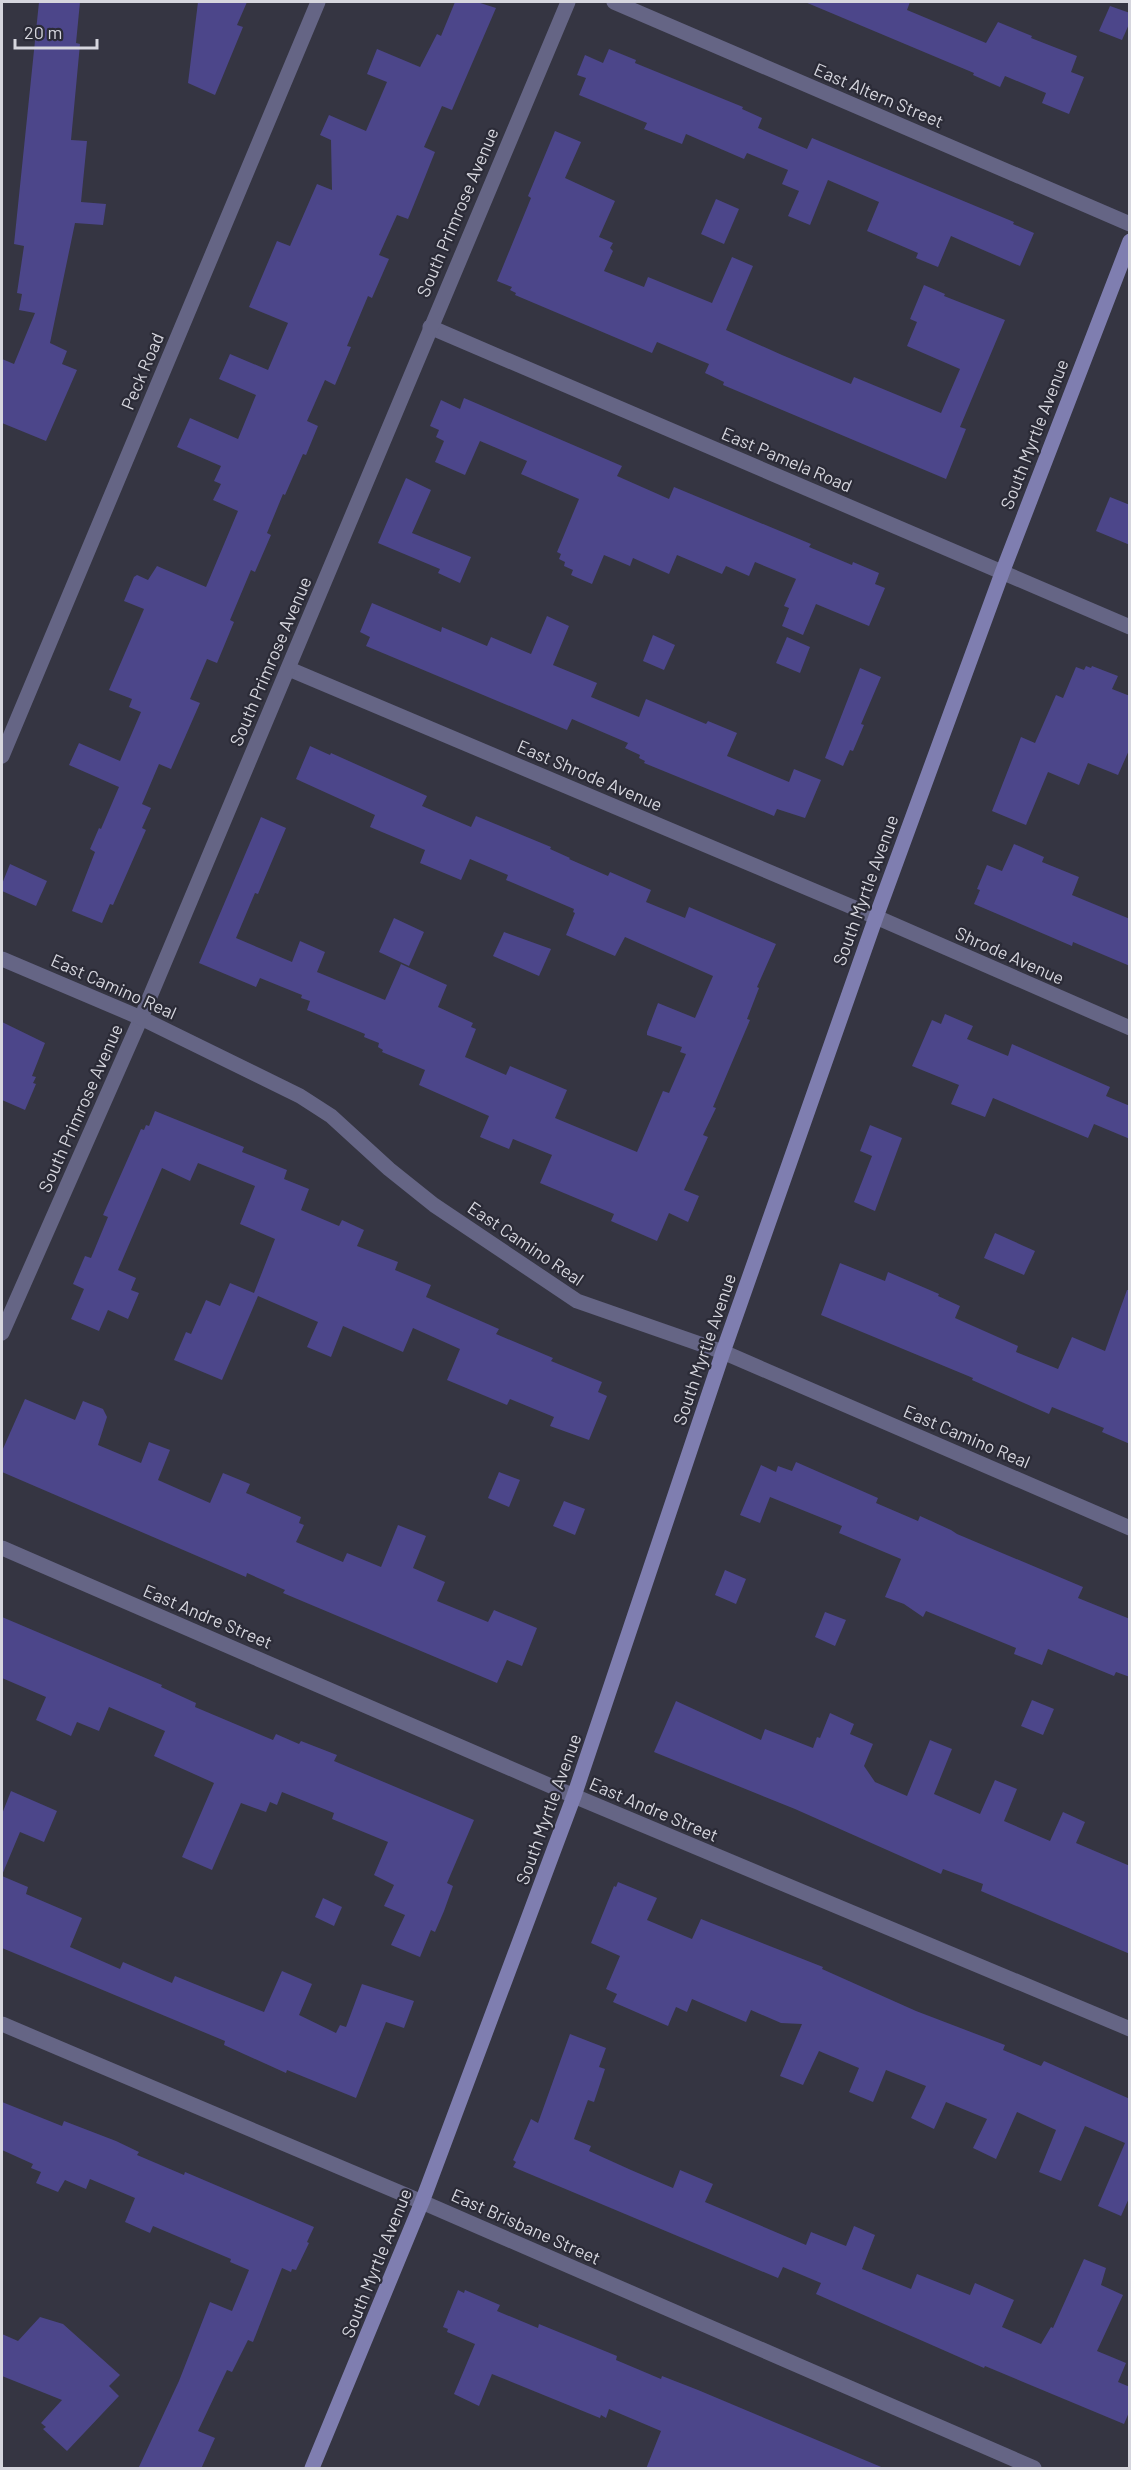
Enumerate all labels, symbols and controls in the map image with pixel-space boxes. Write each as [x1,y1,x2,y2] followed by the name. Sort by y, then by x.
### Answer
[15,12,98,50] scale bar
[24,21,62,43] text: 20 m
[811,58,947,132] street label: East Altern Street
[411,124,503,300] street label: South Primrose Avenue
[116,329,168,413] street label: Peck Road
[995,356,1073,512] street label: South Myrtle Avenue
[718,422,856,496] street label: East Pamela Road
[224,573,316,749] street label: South Primrose Avenue
[514,734,666,816] street label: East Shrode Avenue
[827,812,903,968] street label: South Myrtle Avenue
[952,921,1068,989] street label: Shrode Avenue
[48,948,180,1024] street label: East Camino Real
[33,1020,127,1196] street label: South Primrose Avenue
[464,1196,588,1290] street label: East Camino Real
[668,1270,740,1428] street label: South Myrtle Avenue
[900,1399,1034,1473] street label: East Camino Real
[140,1579,276,1653] street label: East Andre Street
[510,1731,586,1887] street label: South Myrtle Avenue
[586,1772,722,1846] street label: East Andre Street
[448,2183,604,2269] street label: East Brisbane Street
[336,2185,416,2341] street label: South Myrtle Avenue

